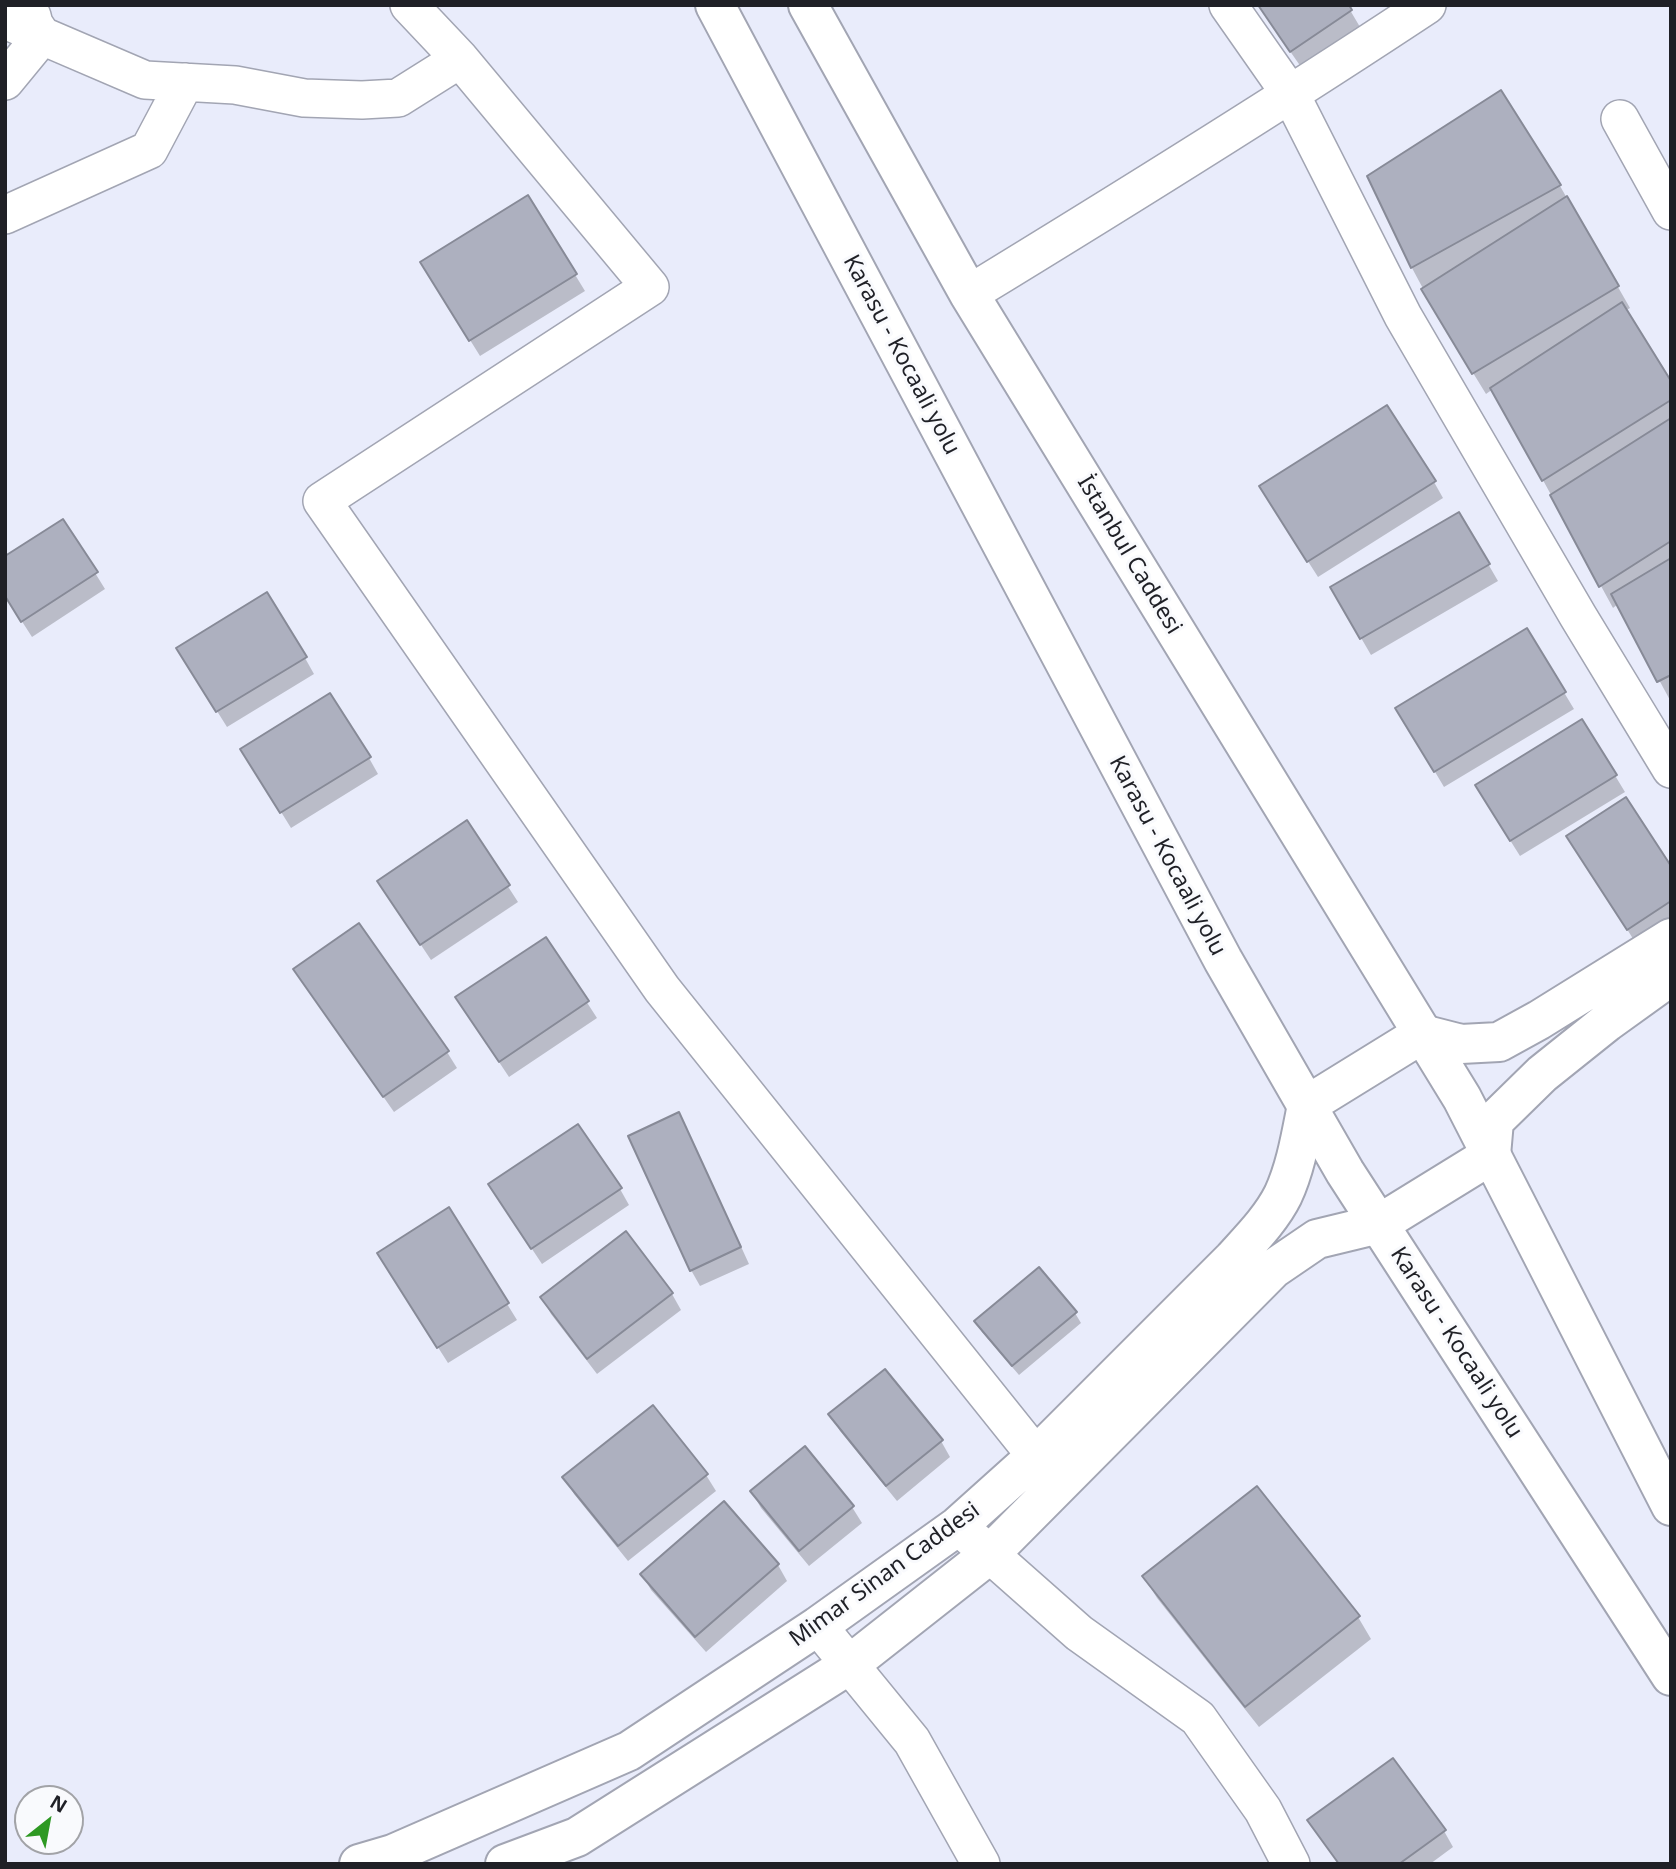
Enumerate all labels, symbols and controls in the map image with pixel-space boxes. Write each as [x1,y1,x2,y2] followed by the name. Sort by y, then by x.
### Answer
[837,250,965,460] street label: Karasu - Kocaali yolu
[1071,471,1187,639] street label: İstanbul Caddesi
[1103,751,1231,961] street label: Karasu - Kocaali yolu
[1384,1242,1528,1444] street label: Karasu - Kocaali yolu
[785,1497,985,1653] street label: Mimar Sinan Caddesi
[14,1785,84,1855] north arrow
[45,1789,72,1819] text: N

